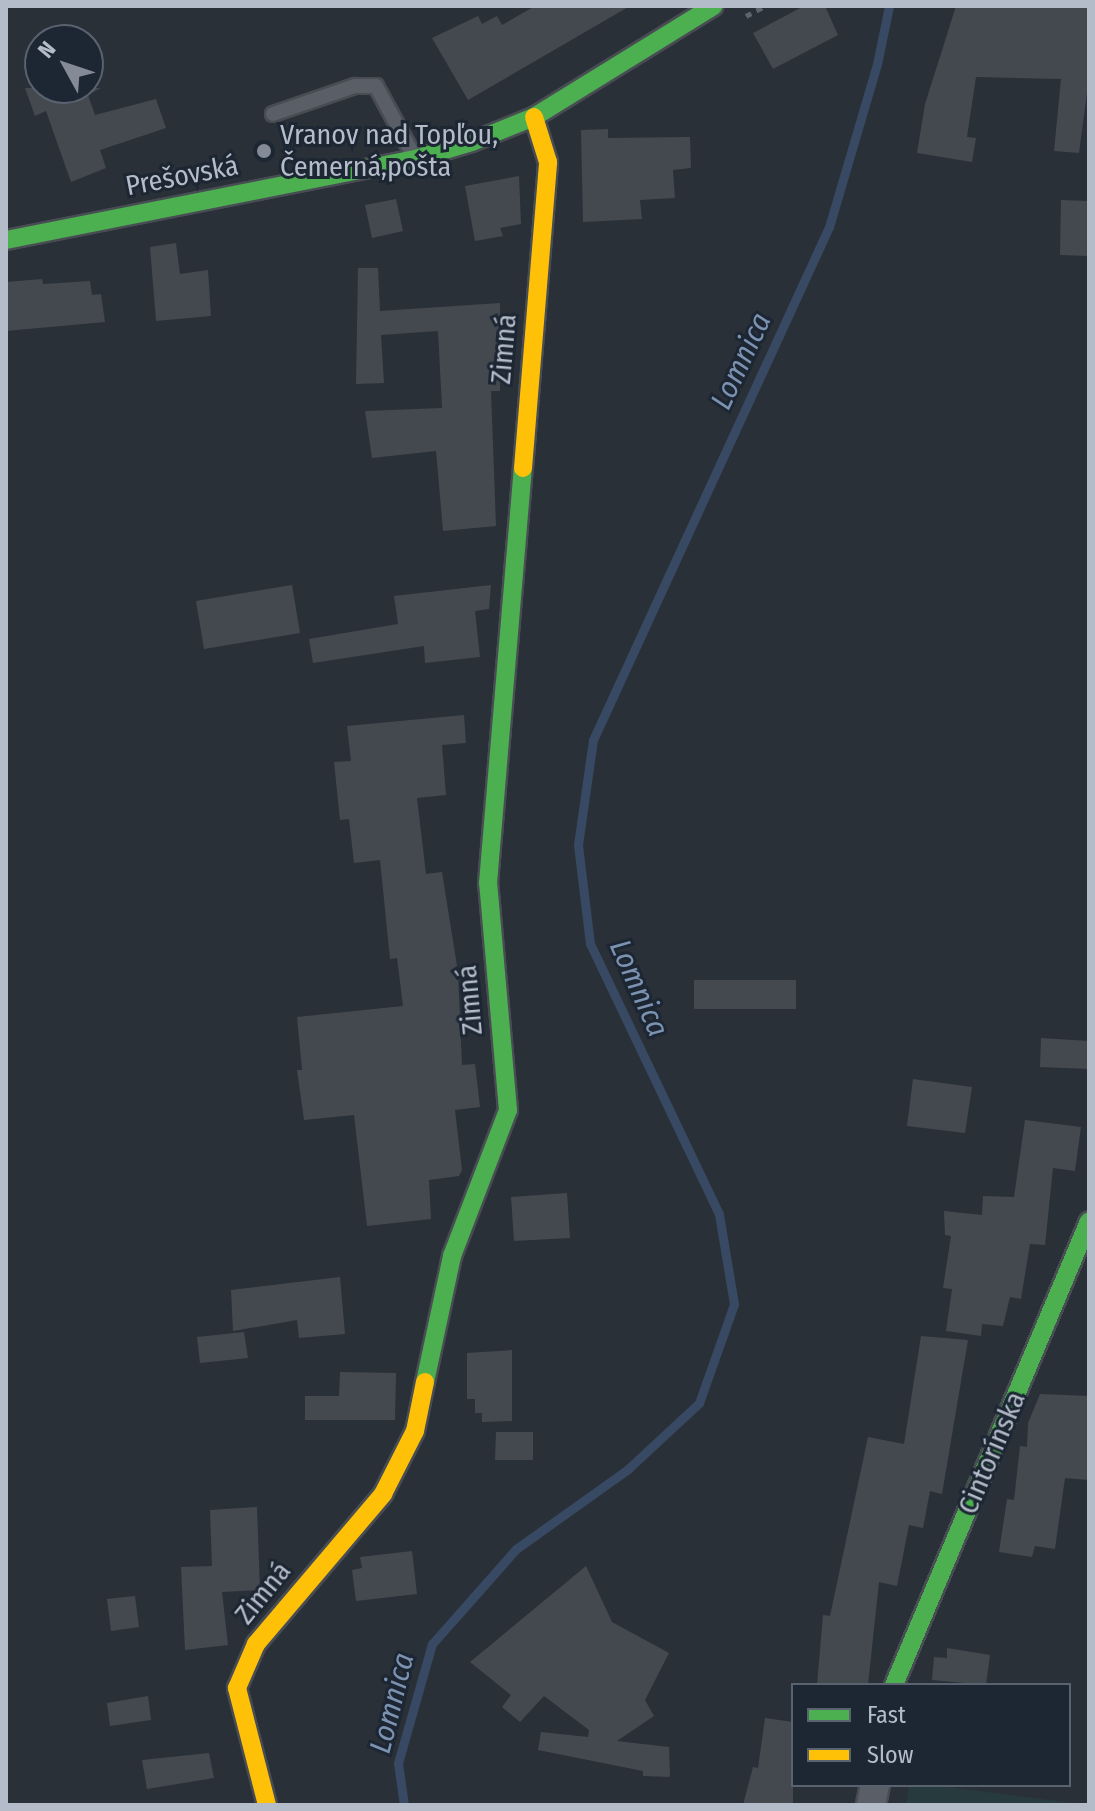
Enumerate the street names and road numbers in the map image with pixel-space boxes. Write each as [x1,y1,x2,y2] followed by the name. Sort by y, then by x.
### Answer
[123,149,241,203] street label: Prešovská
[484,313,524,385] street label: Zimná
[450,964,490,1036] street label: Zimná
[951,1387,1033,1519] street label: Cintorínska
[228,1555,298,1631] street label: Zimná

